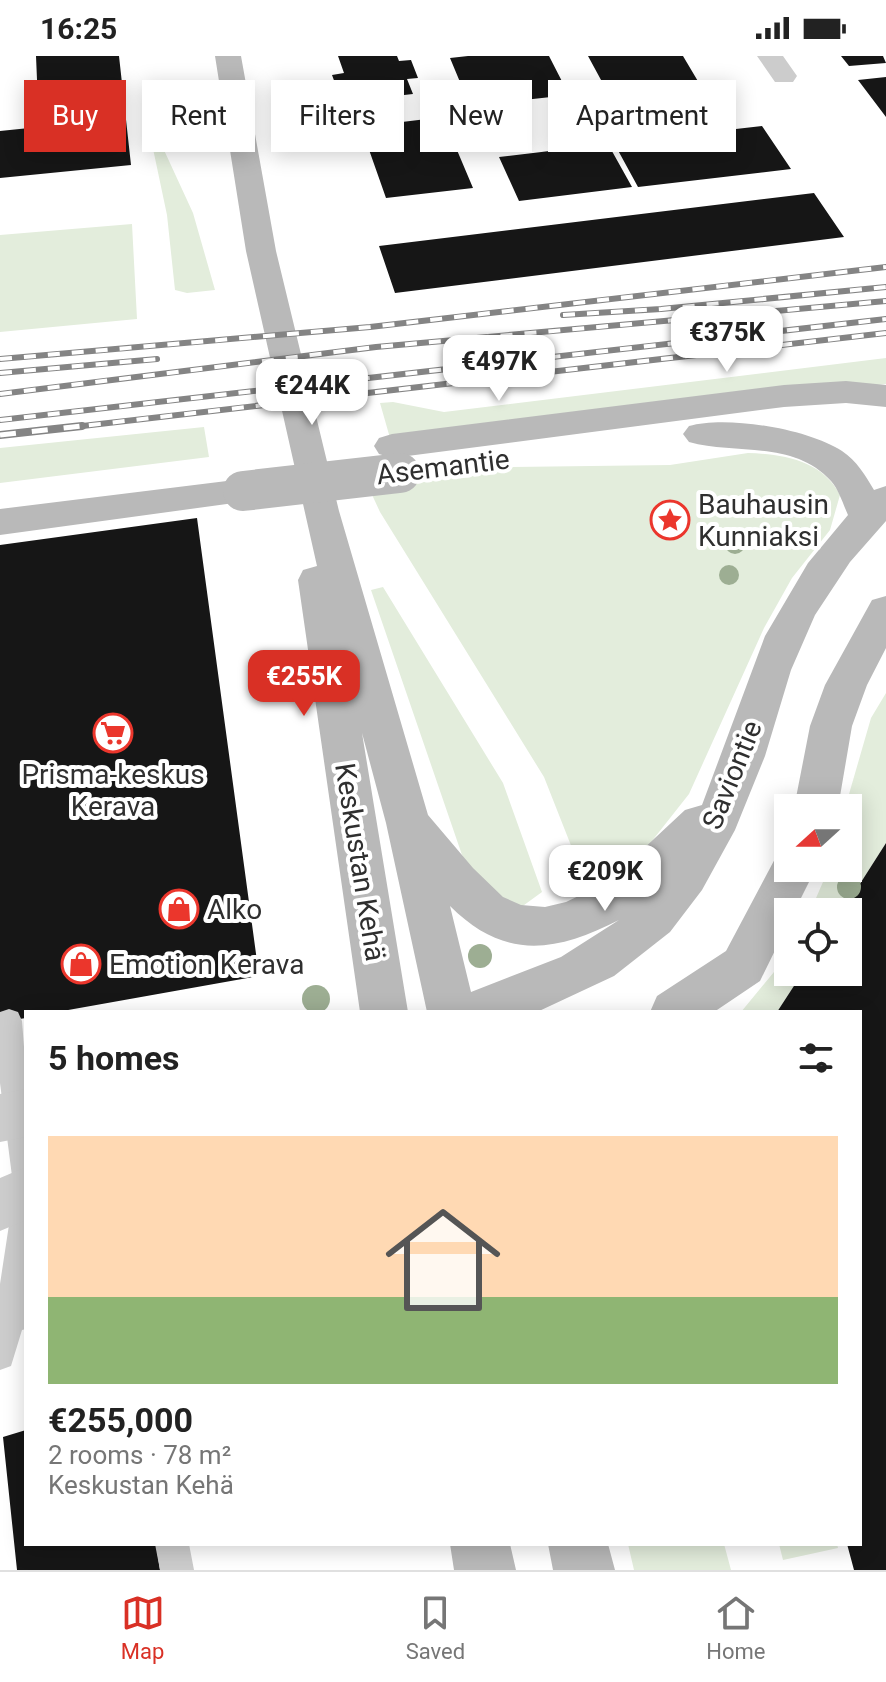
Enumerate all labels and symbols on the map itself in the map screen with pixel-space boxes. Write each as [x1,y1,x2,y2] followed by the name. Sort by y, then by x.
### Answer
[671,306,783,374] pin: €375K
[443,335,555,403] pin: €497K
[256,359,368,427] pin: €244K
[375,442,511,492] street label: Asemantie
[698,488,829,553] place label: Bauhausin Kunniaksi
[649,499,691,541] place icon: Bauhausin Kunniaksi
[248,650,360,718] pin: €255K
[92,712,134,754] supermarket icon: Prisma-keskus Kerava
[695,716,769,834] street label: Saviontie
[21,758,205,823] place label: Prisma-keskus Kerava
[328,761,392,963] street label: Keskustan Kehä
[774,794,862,882] north arrow
[549,845,661,913] pin: €209K
[158,888,200,930] shop icon: Alko
[207,893,262,926] place label: Alko
[60,943,102,985] shop icon: Emotion Kerava
[109,948,304,981] place label: Emotion Kerava

